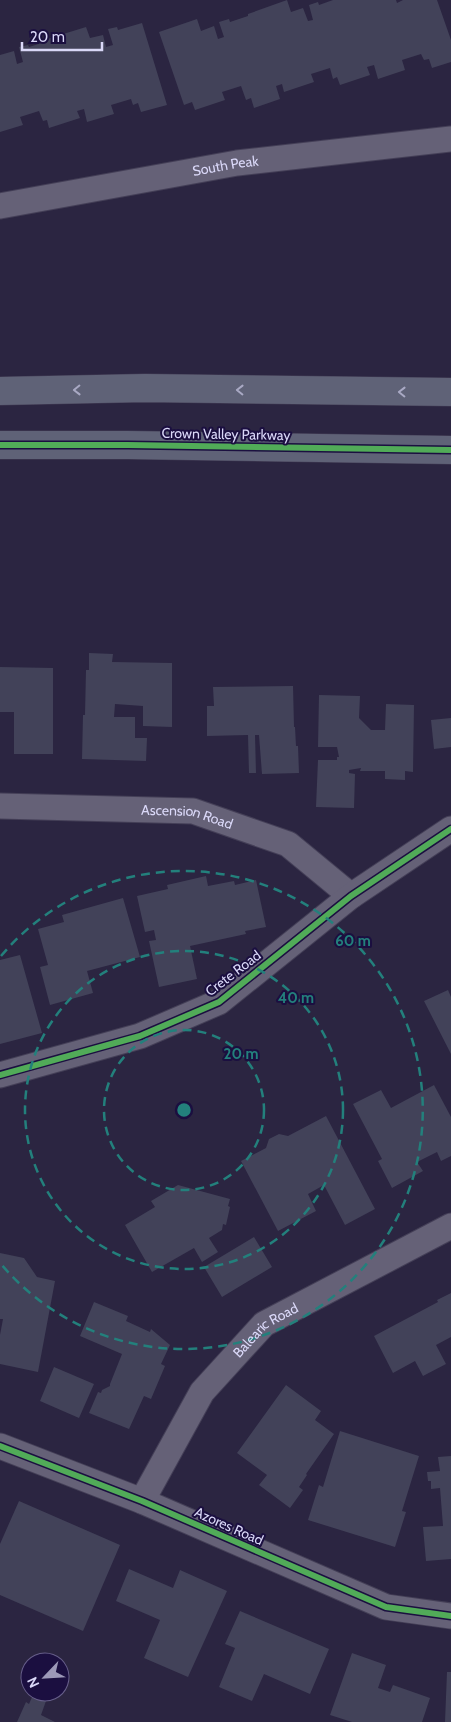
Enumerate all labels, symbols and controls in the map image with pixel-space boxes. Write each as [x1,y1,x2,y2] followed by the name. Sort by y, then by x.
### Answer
[22,20,102,52] scale bar
[30,28,65,46] text: 20 m
[191,152,260,180] street label: South Peak
[73,385,81,395] one-way arrow
[236,385,244,395] one-way arrow
[398,387,406,397] one-way arrow
[161,424,291,444] street label: Crown Valley Parkway
[141,801,235,833] street label: Ascension Road
[335,932,371,950] text: 60 m
[202,946,264,1000] street label: Crete Road
[278,989,314,1007] text: 40 m
[224,1045,258,1063] text: 20 m
[175,1101,193,1119] centre of rings
[229,1299,301,1361] street label: Balearic Road
[192,1503,266,1549] street label: Azores Road
[20,1652,70,1702] north arrow
[23,1674,43,1691] text: N

